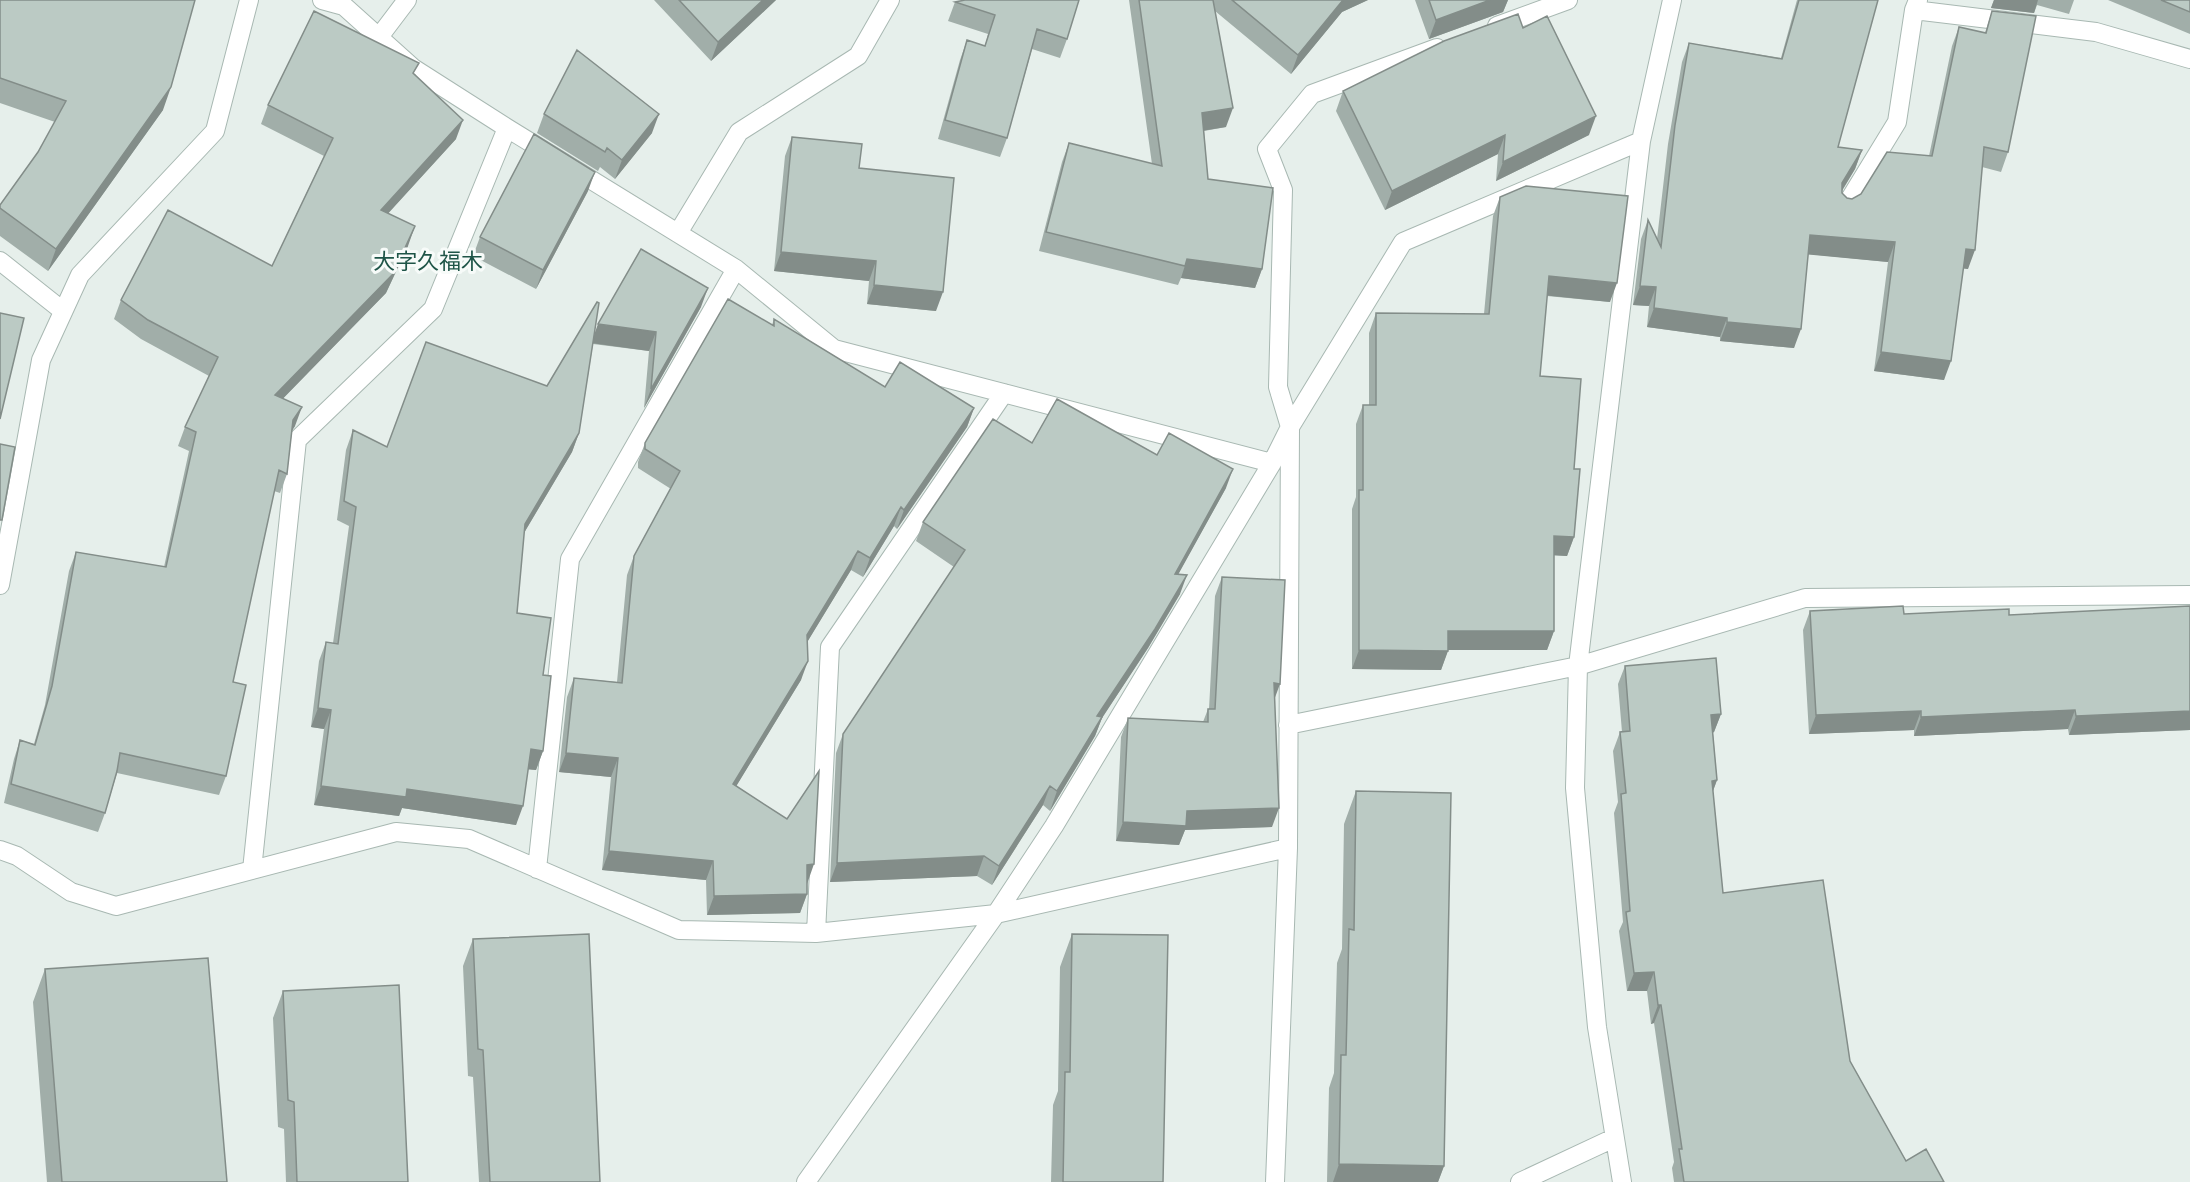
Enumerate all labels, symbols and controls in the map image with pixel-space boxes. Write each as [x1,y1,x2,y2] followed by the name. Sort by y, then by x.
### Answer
[373,246,483,277] district label: 大字久福木

